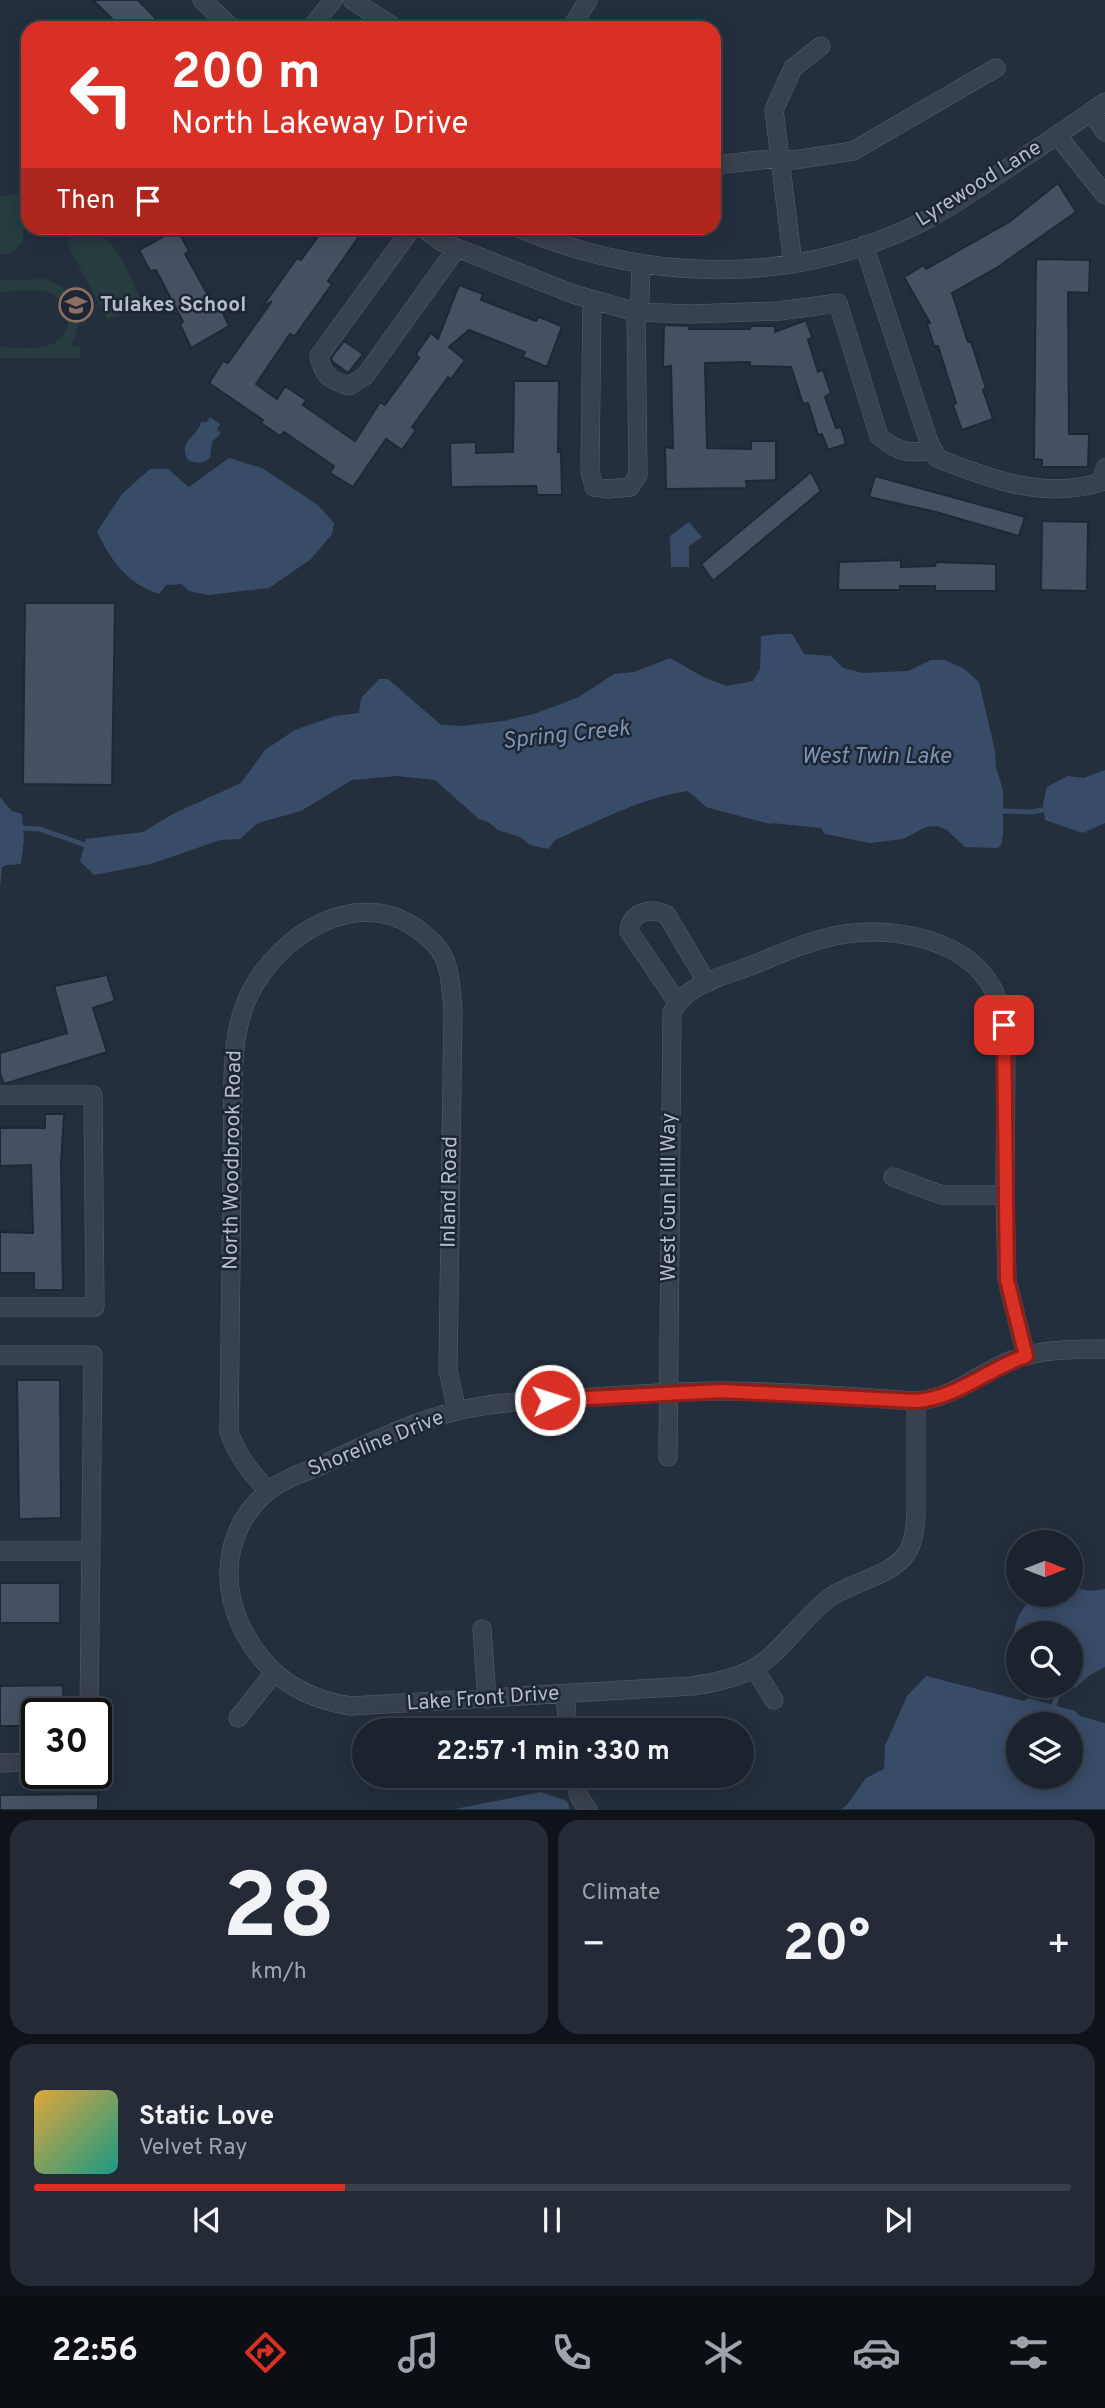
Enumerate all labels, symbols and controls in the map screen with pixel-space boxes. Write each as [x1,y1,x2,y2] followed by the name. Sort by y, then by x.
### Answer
[171,44,321,106] text: 200 m
[56,49,147,140] icon: left
[171,105,469,145] text: North Lakeway Drive
[911,135,1047,233] street label: Lyrewood Lane
[129,182,167,220] icon: arrive
[56,185,115,218] text: Then
[57,286,95,324] school or university icon: Tulakes School
[100,292,246,319] place label: Tulakes School
[501,715,632,757] water label: Spring Creek
[801,743,952,772] water label: West Twin Lake
[974,995,1034,1055] pin
[985,1006,1023,1044] icon: arrive
[218,1050,248,1270] street label: North Woodbrook Road
[656,1113,683,1281] street label: West Gun Hill Way
[436,1136,464,1248] street label: Inland Road
[513,1363,587,1437] position arrow
[304,1404,448,1484] street label: Shoreline Drive
[1006,1530,1083,1606] north arrow
[1006,1530,1083,1789] map controls
[1006,1621,1083,1698] button: search
[406,1680,560,1718] street label: Lake Front Drive
[21,1698,112,1789] speed limit sign: 30
[1006,1712,1083,1789] button: layers
[436,1736,670,1769] text: 22:57 · 1 min · 330 m
[222,1855,335,1970] text: 28
[582,1879,660,1908] text: Climate
[782,1913,870,1979] text: 20°
[582,1922,606,1971] text: −
[1046,1922,1071,1971] text: +
[251,1958,307,1987] text: km/h
[139,2101,274,2134] text: Static Love
[139,2134,247,2163] text: Velvet Ray
[188,2201,226,2239] icon: previous
[533,2201,571,2239] icon: pause
[879,2201,917,2239] icon: next
[241,2328,290,2377] icon: directions
[394,2328,443,2377] icon: music
[547,2328,596,2377] icon: phone
[699,2328,748,2377] icon: climate
[852,2328,901,2377] icon: car
[1004,2328,1053,2377] icon: filters
[52,2332,138,2372] text: 22:56

